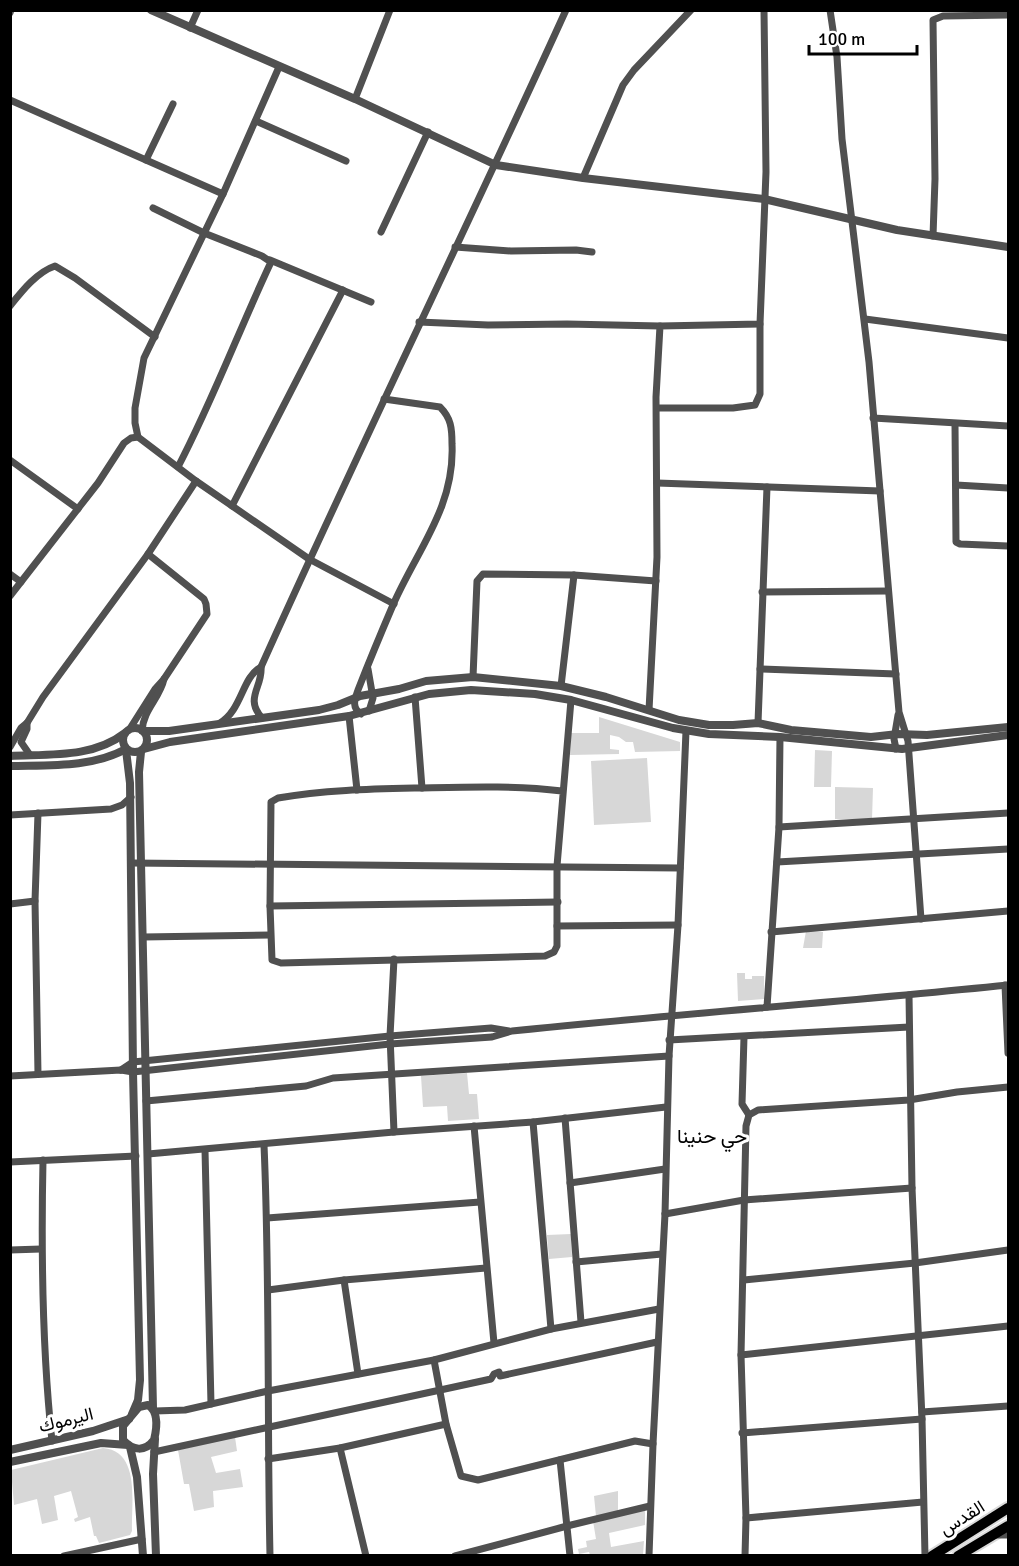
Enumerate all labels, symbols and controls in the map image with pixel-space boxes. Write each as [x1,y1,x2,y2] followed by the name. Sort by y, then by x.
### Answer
[809,18,917,56] scale bar
[818,28,865,50] text: 100 m
[677,1124,747,1153] district label: حي حنينا
[36,1403,96,1437] street label: اليرموك
[935,1496,989,1540] street label: القدس

